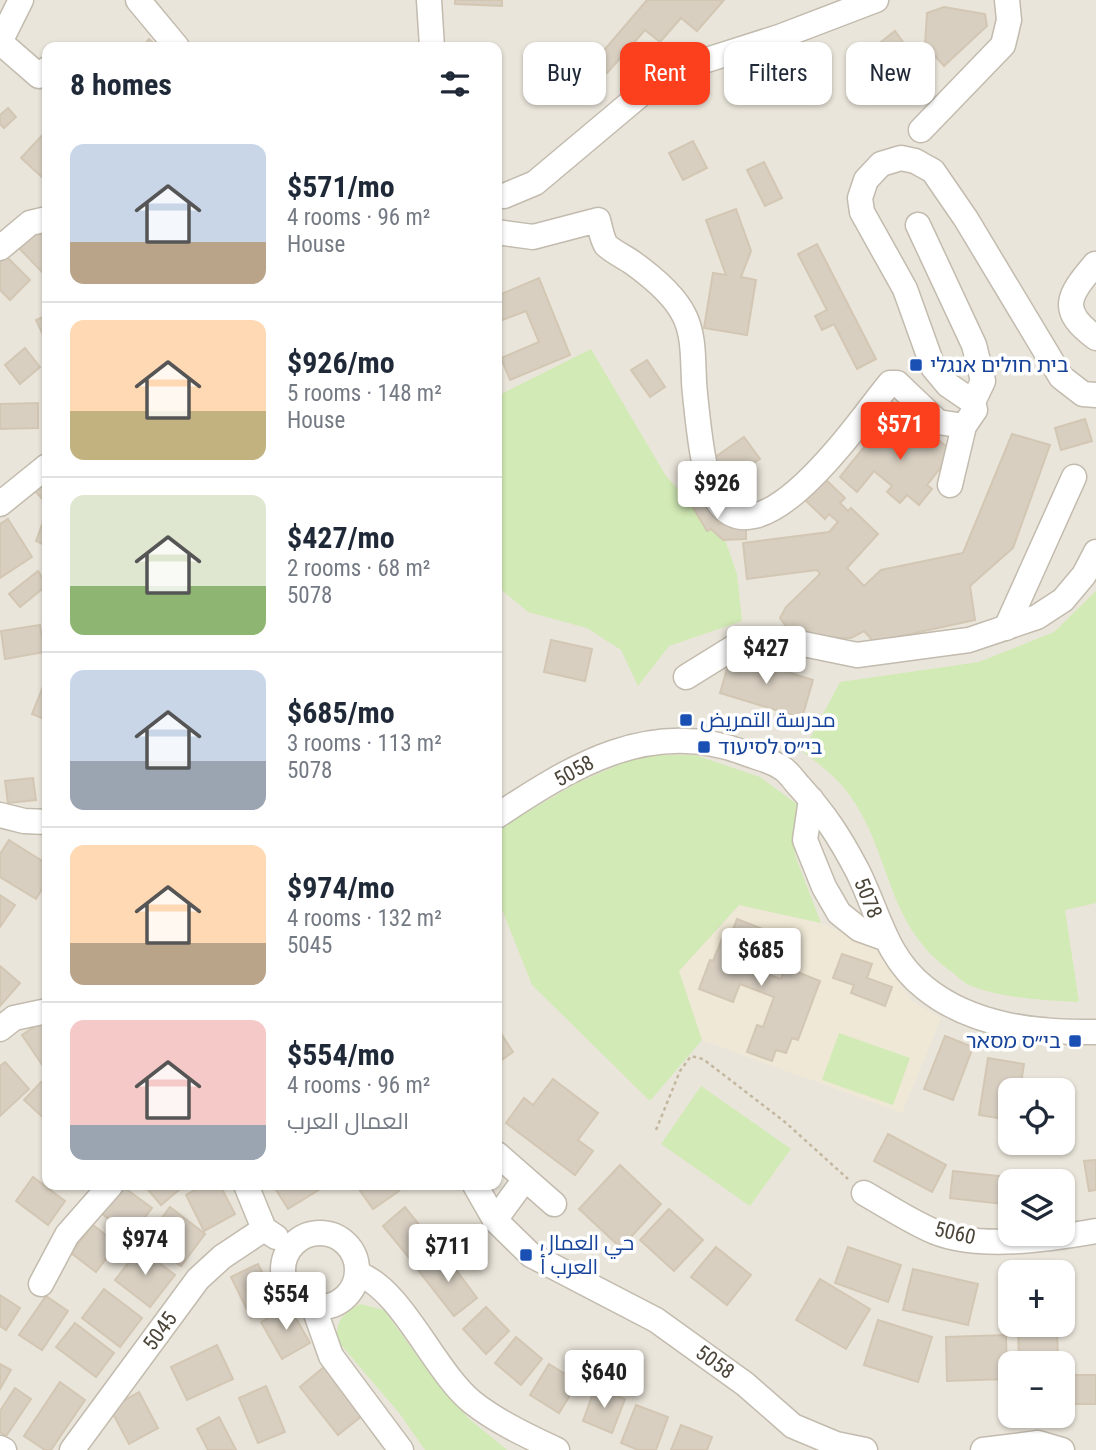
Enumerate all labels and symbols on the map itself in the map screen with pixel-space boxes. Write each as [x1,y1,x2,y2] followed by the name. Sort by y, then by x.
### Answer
[930,353,1069,377] place label: בית חולים אנגלי
[908,357,924,373] marker: בית חולים אנגלי
[859,402,941,462] pin: $571
[676,462,758,521] pin: $926
[725,626,807,686] pin: $427
[700,708,836,733] place label: مدرسة التمريض
[678,712,694,728] marker: مدرسة التمريض
[718,735,823,759] place label: בי״ס לסיעוד
[696,739,712,755] marker: בי״ס לסיעוד
[550,750,598,792] street label: 5058
[849,874,887,922] street label: 5078
[720,928,802,988] pin: $685
[966,1029,1061,1053] place label: בי״ס מסאר
[1067,1033,1083,1049] marker: בי״ס מסאר
[932,1217,978,1249] street label: 5060
[104,1218,186,1277] pin: $974
[407,1224,489,1284] pin: $711
[540,1231,634,1279] place label: حي العمال العرب أ
[518,1247,534,1263] marker: حي العمال العرب أ
[245,1272,327,1332] pin: $554
[138,1307,182,1355] street label: 5045
[691,1340,739,1384] street label: 5058
[563,1350,645,1410] pin: $640

